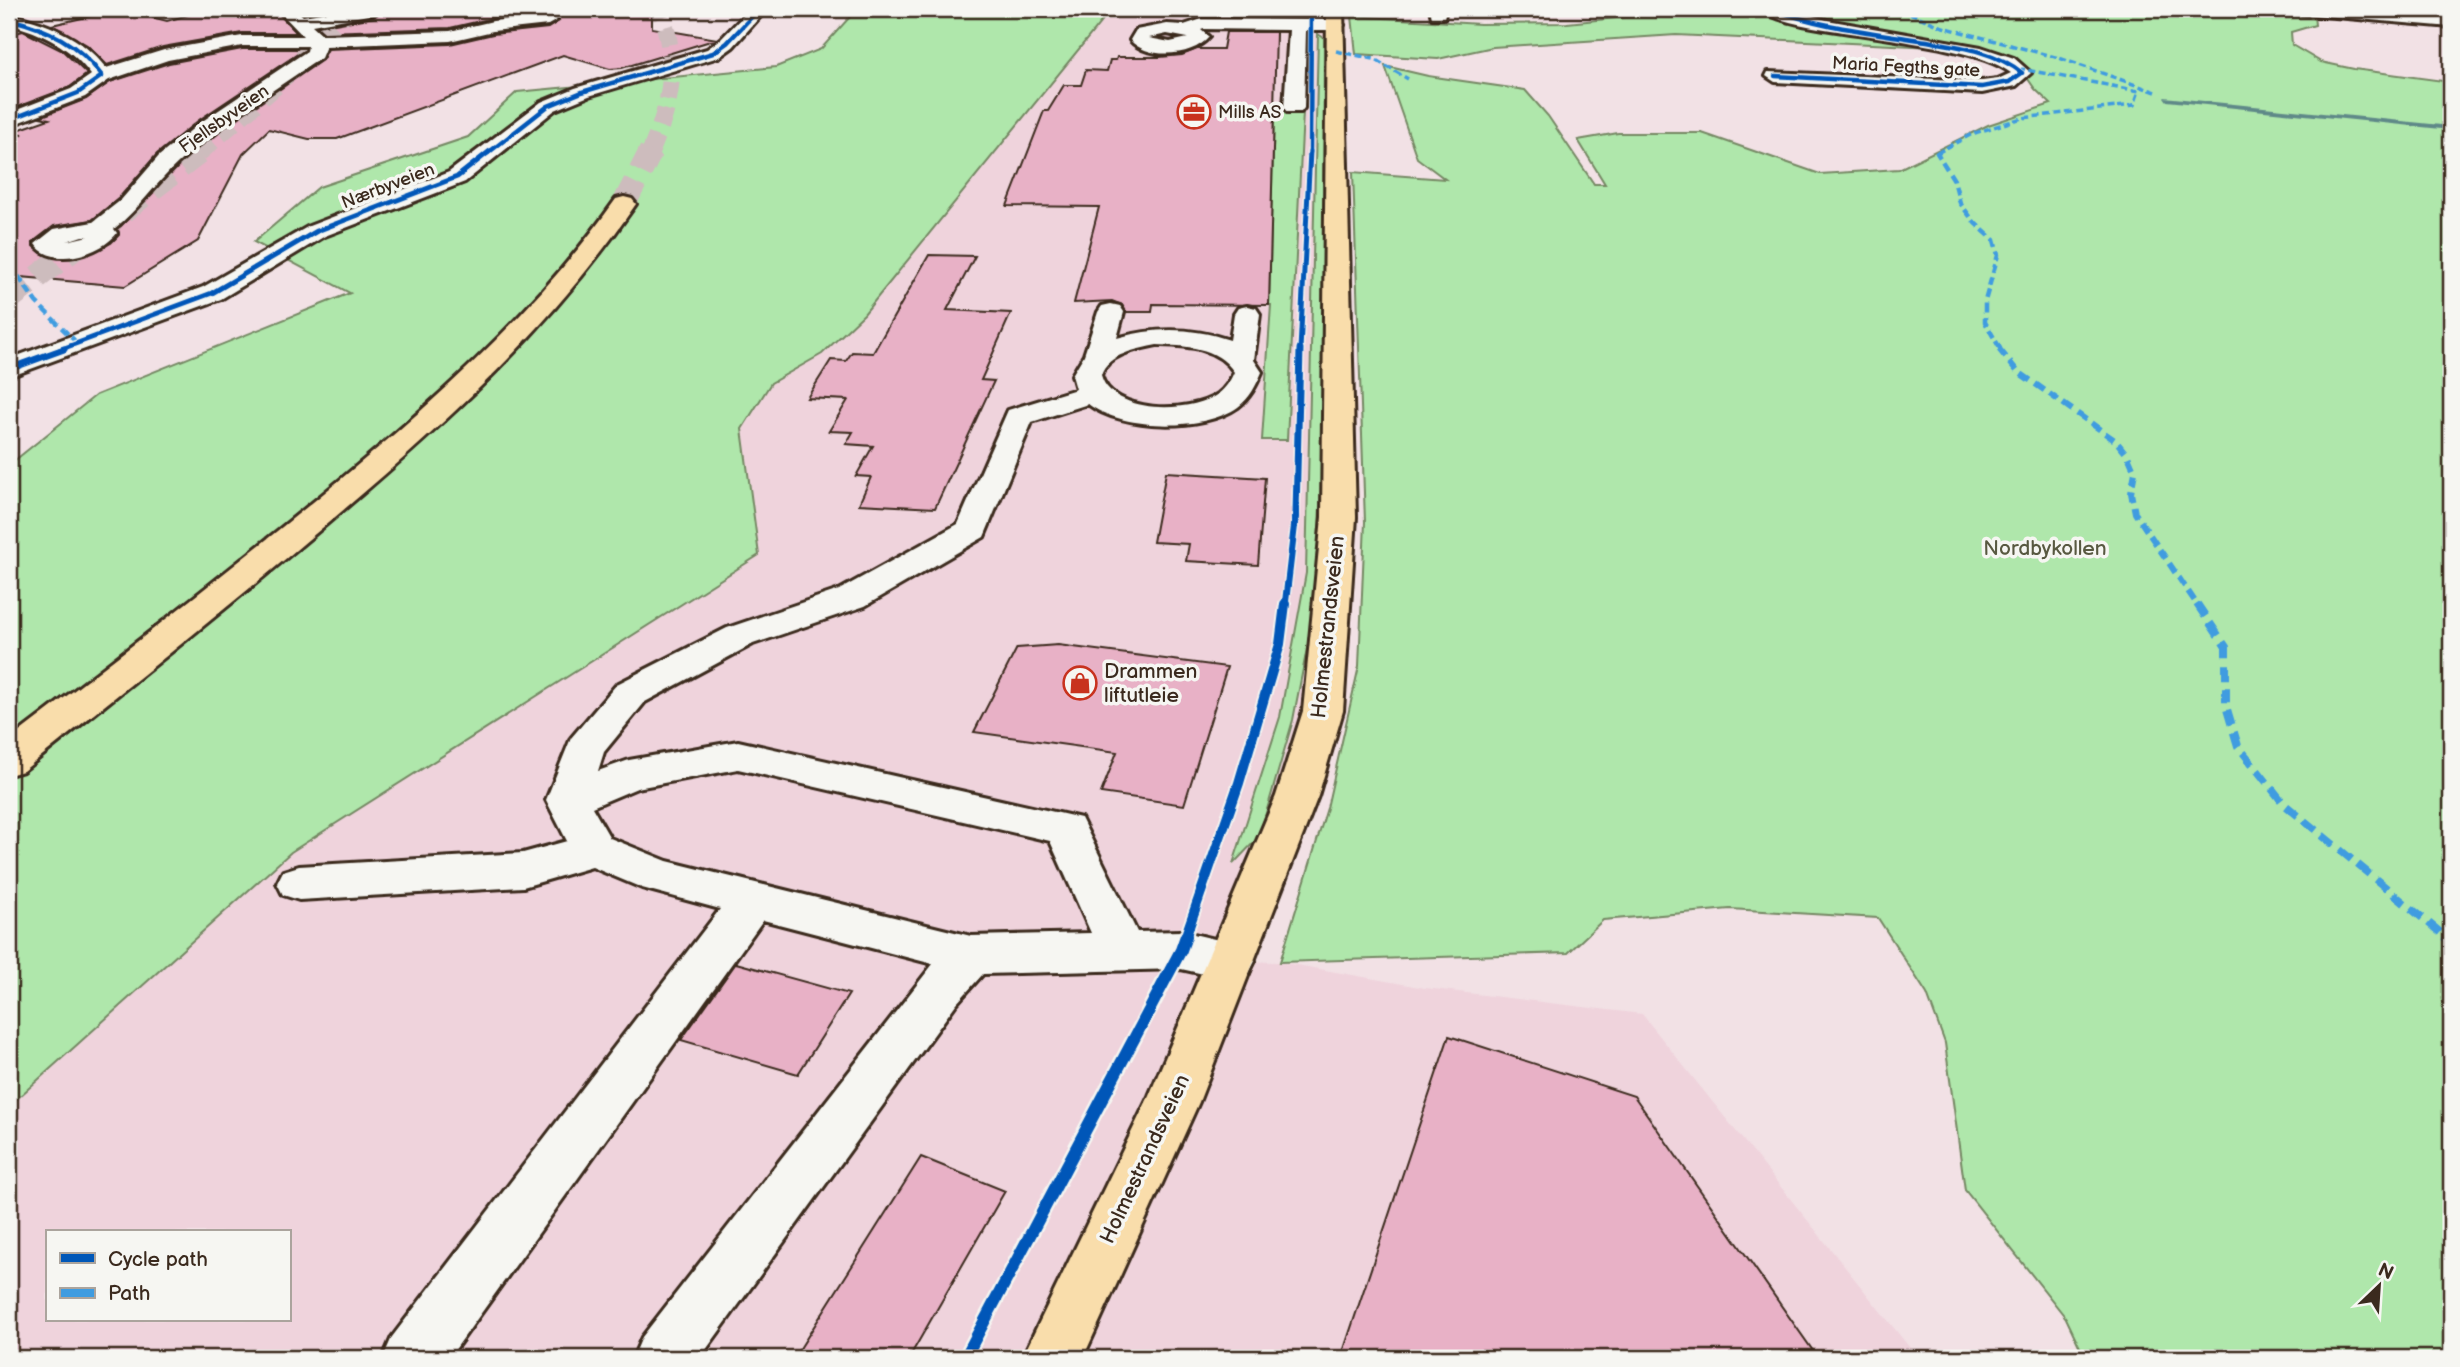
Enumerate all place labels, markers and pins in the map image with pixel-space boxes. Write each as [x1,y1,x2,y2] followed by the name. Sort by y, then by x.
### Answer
[1175,93,1213,131] office icon: Mills AS
[1218,102,1282,123] place label: Mills AS
[1104,659,1197,708] place label: Drammen liftutleie
[1061,664,1099,702] shop icon: Drammen liftutleie

